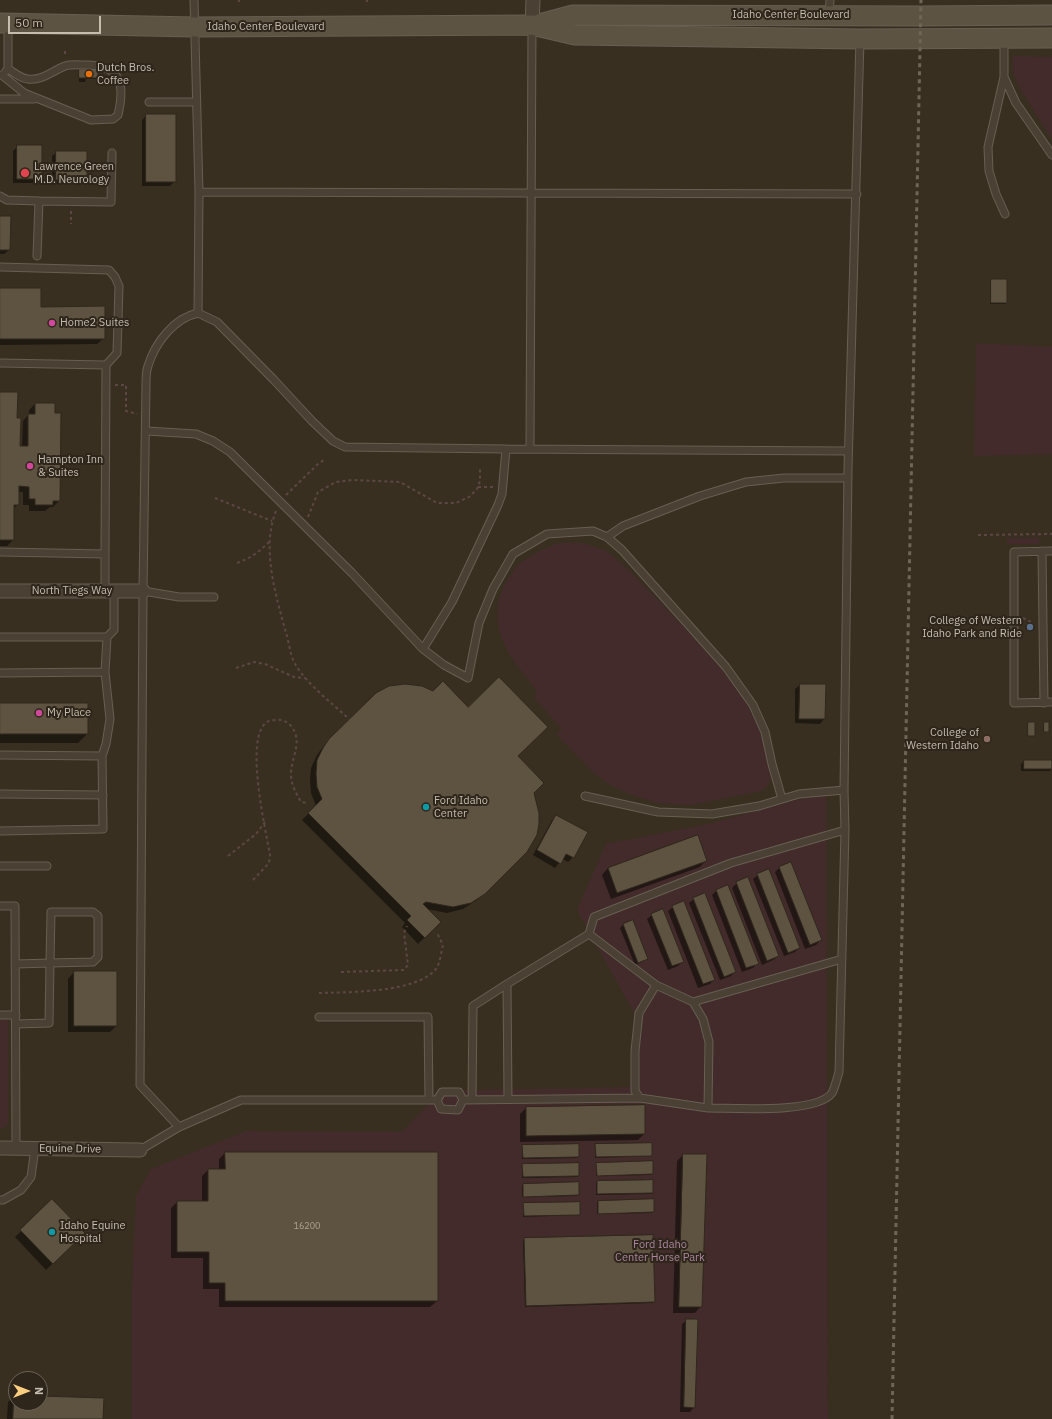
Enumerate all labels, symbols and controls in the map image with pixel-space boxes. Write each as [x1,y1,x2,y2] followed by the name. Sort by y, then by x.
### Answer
[10,8,103,34] scale bar
[732,8,850,22] street label: Idaho Center Boulevard
[15,15,43,30] text: 50 m
[207,20,325,34] street label: Idaho Center Boulevard
[97,61,154,87] place label: Dutch Bros. Coffee
[84,69,94,79] marker: Dutch Bros. Coffee
[34,160,114,186] place label: Lawrence Green M.D. Neurology
[19,167,31,179] marker: Lawrence Green M.D. Neurology
[60,316,129,330] place label: Home2 Suites
[47,318,57,328] marker: Home2 Suites
[38,453,103,479] place label: Hampton Inn & Suites
[25,461,35,471] marker: Hampton Inn & Suites
[32,584,112,598] street label: North Tiegs Way
[922,614,1022,640] place label: College of Western Idaho Park and Ride
[1025,622,1035,632] marker: College of Western Idaho Park and Ride
[47,706,91,720] place label: My Place
[34,708,44,718] marker: My Place
[906,726,979,752] place label: College of Western Idaho
[982,734,992,744] marker: College of Western Idaho
[434,794,488,820] place label: Ford Idaho Center
[421,802,431,812] marker: Ford Idaho Center
[39,1142,101,1156] street label: Equine Drive
[60,1219,126,1245] place label: Idaho Equine Hospital
[294,1221,320,1231] house number: 16200
[47,1227,57,1237] marker: Idaho Equine Hospital
[615,1238,705,1264] park label: Ford Idaho Center Horse Park
[8,1371,48,1411] north arrow
[32,1387,46,1395] text: N

